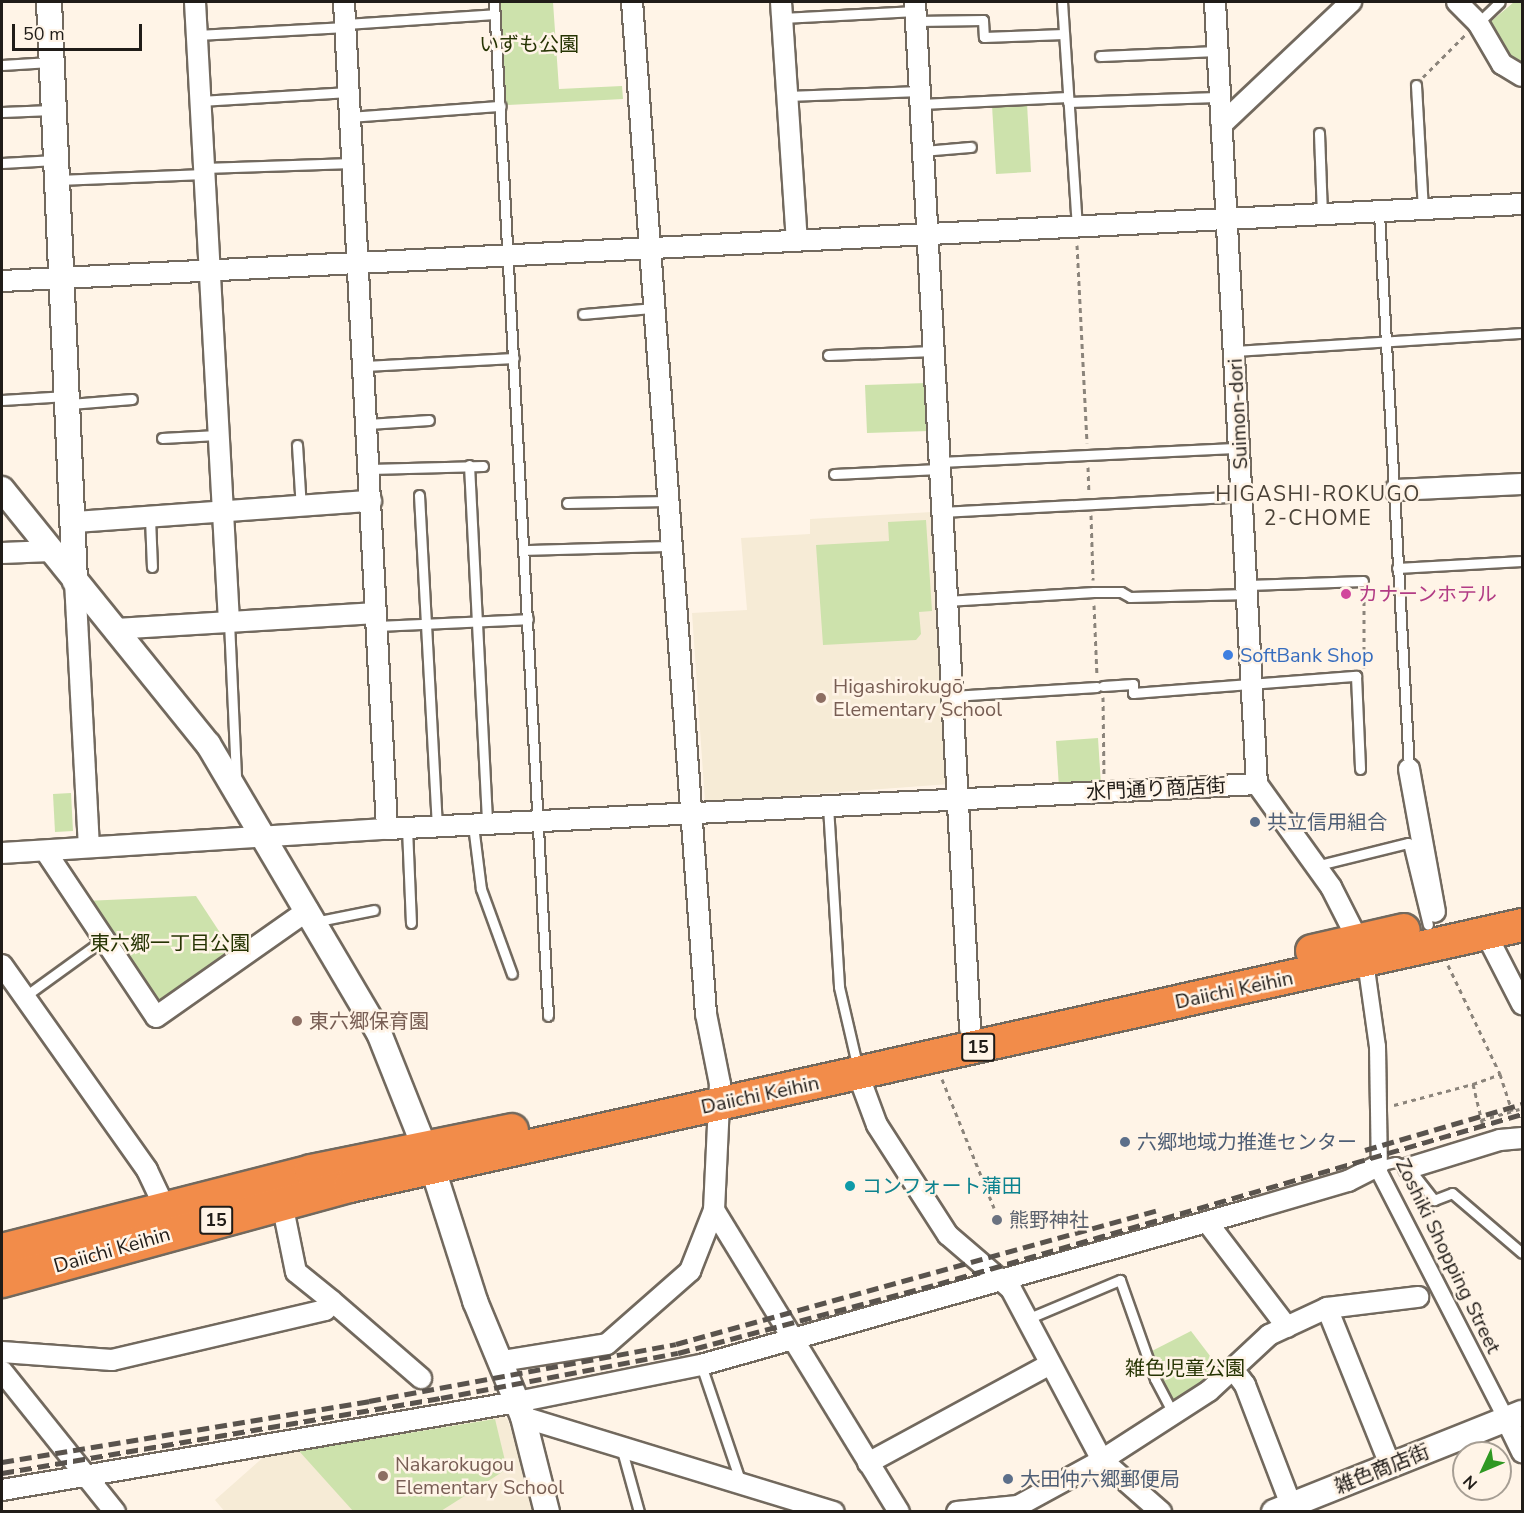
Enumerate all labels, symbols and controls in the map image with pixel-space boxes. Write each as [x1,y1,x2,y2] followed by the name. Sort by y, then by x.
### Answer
[15,12,146,50] scale bar
[23,22,65,46] text: 50 m
[479,32,579,56] park label: いずも公園
[1223,358,1253,470] street label: Suimon-dori
[1215,481,1421,531] district label: HIGASHI-ROKUGO 2-CHOME
[1358,582,1498,606] place label: カナーンホテル
[1339,587,1353,601] marker: カナーンホテル
[1240,643,1374,667] place label: SoftBank Shop
[1221,648,1235,662] marker: SoftBank Shop
[833,674,1002,721] place label: Higashirokugō Elementary School
[814,691,828,705] marker: Higashirokugō Elementary School
[1085,773,1227,805] street label: 水門通り商店街
[1267,810,1387,834] place label: 共立信用組合
[1248,815,1262,829] marker: 共立信用組合
[90,931,250,955] park label: 東六郷一丁目公園
[1173,966,1295,1014] street label: Daiichi Keihin
[309,1009,429,1033] place label: 東六郷保育園
[290,1014,304,1028] marker: 東六郷保育園
[960,1032,996,1062] road number: 15
[699,1071,821,1119] street label: Daiichi Keihin
[1137,1130,1357,1154] place label: 六郷地域力推進センター
[1118,1135,1132,1149] marker: 六郷地域力推進センター
[1390,1155,1506,1357] street label: Zoshiki Shopping Street
[862,1174,1022,1198] place label: コンフォート蒲田
[843,1179,857,1193] marker: コンフォート蒲田
[198,1205,234,1235] road number: 15
[1009,1208,1089,1232] place label: 熊野神社
[990,1213,1004,1227] marker: 熊野神社
[51,1222,173,1278] street label: Daiichi Keihin
[1125,1356,1245,1380] park label: 雑色児童公園
[1331,1439,1433,1499] street label: 雑色商店街
[1452,1441,1512,1501] north arrow
[395,1452,564,1499] place label: Nakarokugou Elementary School
[1020,1467,1180,1491] place label: 大田仲六郷郵便局
[376,1469,390,1483] marker: Nakarokugou Elementary School
[1458,1470,1483,1494] text: N
[1001,1472,1015,1486] marker: 大田仲六郷郵便局

